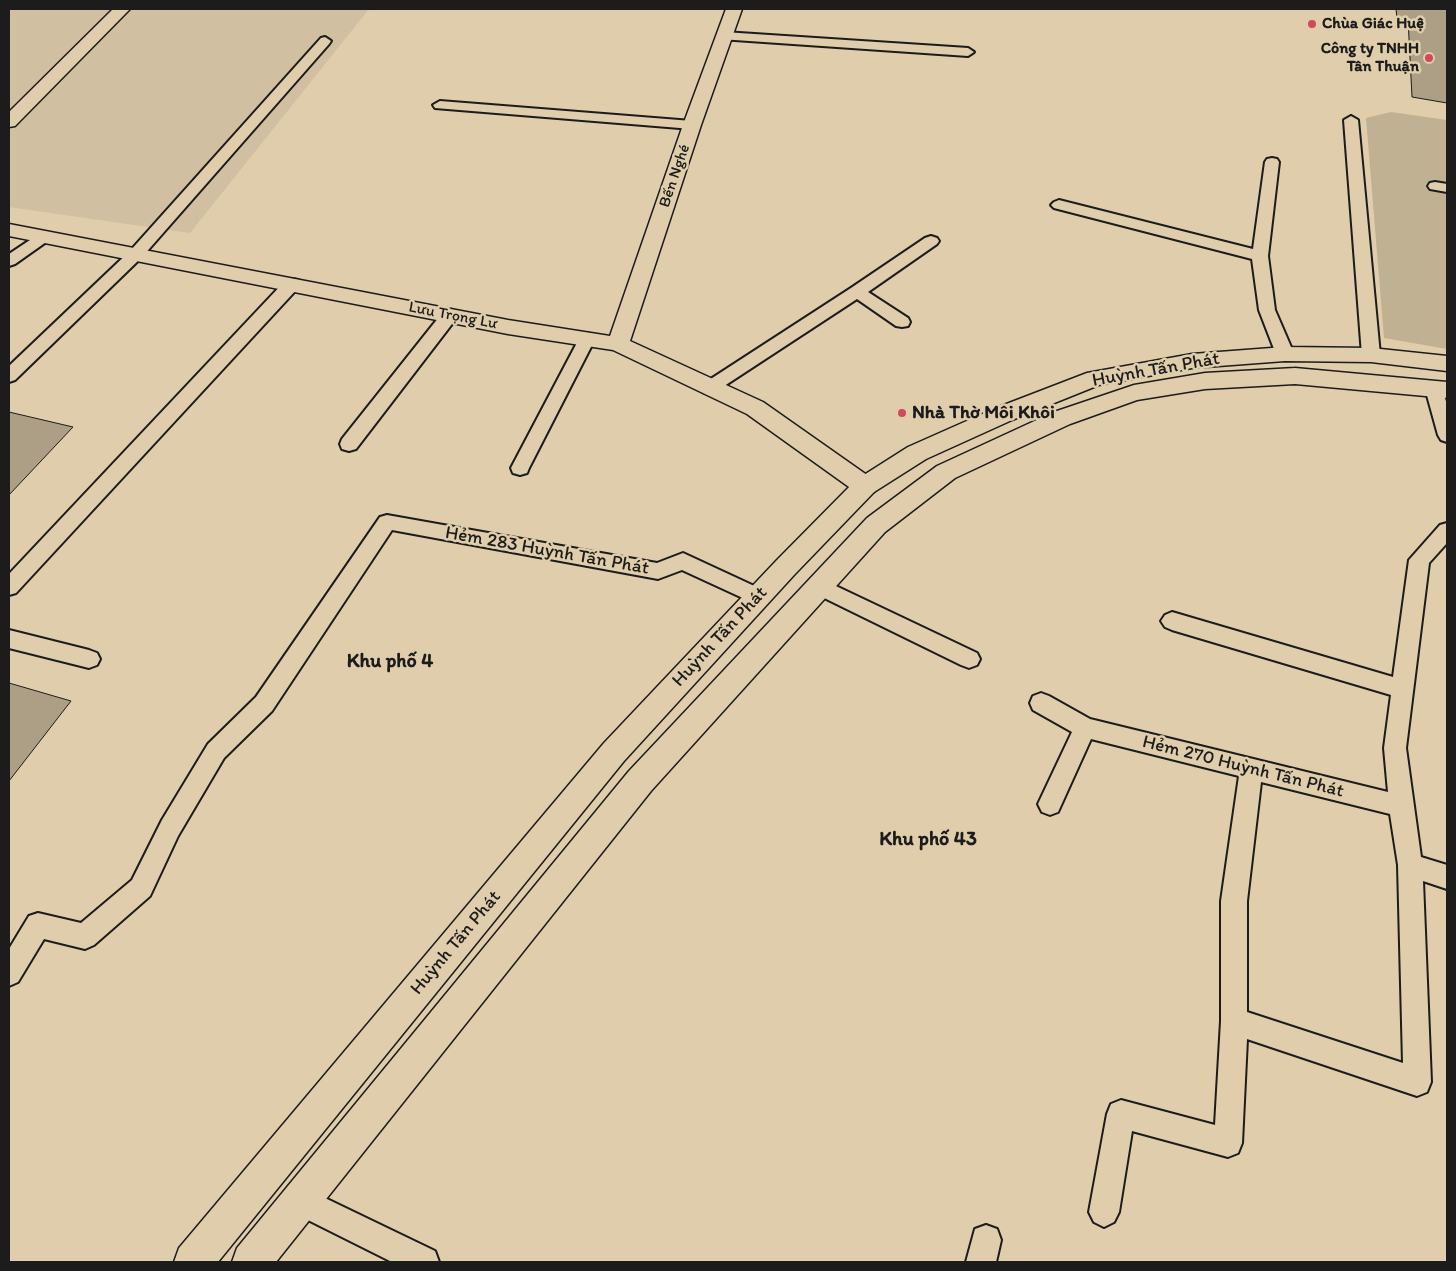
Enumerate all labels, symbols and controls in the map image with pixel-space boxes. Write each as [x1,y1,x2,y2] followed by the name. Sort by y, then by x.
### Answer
[1322,14,1424,34] place label: Chùa Giác Huệ
[1306,18,1318,30] marker: Chùa Giác Huệ
[1321,39,1419,77] place label: Công ty TNHH Tân Thuận
[1423,52,1435,64] marker: Công ty TNHH Tân Thuận
[655,142,695,210] street label: Bến Nghé
[407,298,499,334] street label: Lưu Trọng Lư
[1090,348,1222,392] street label: Huỳnh Tấn Phát
[912,402,1055,424] place label: Nhà Thờ Môi Khôi
[896,407,908,419] marker: Nhà Thờ Môi Khôi
[443,522,651,580] street label: Hẻm 283 Huỳnh Tấn Phát
[668,582,772,692] street label: Huỳnh Tấn Phát
[347,650,433,674] district label: Khu phố 4
[1140,731,1346,803] street label: Hẻm 270 Huỳnh Tấn Phát
[879,828,977,852] district label: Khu phố 43
[406,886,506,1000] street label: Huỳnh Tấn Phát

